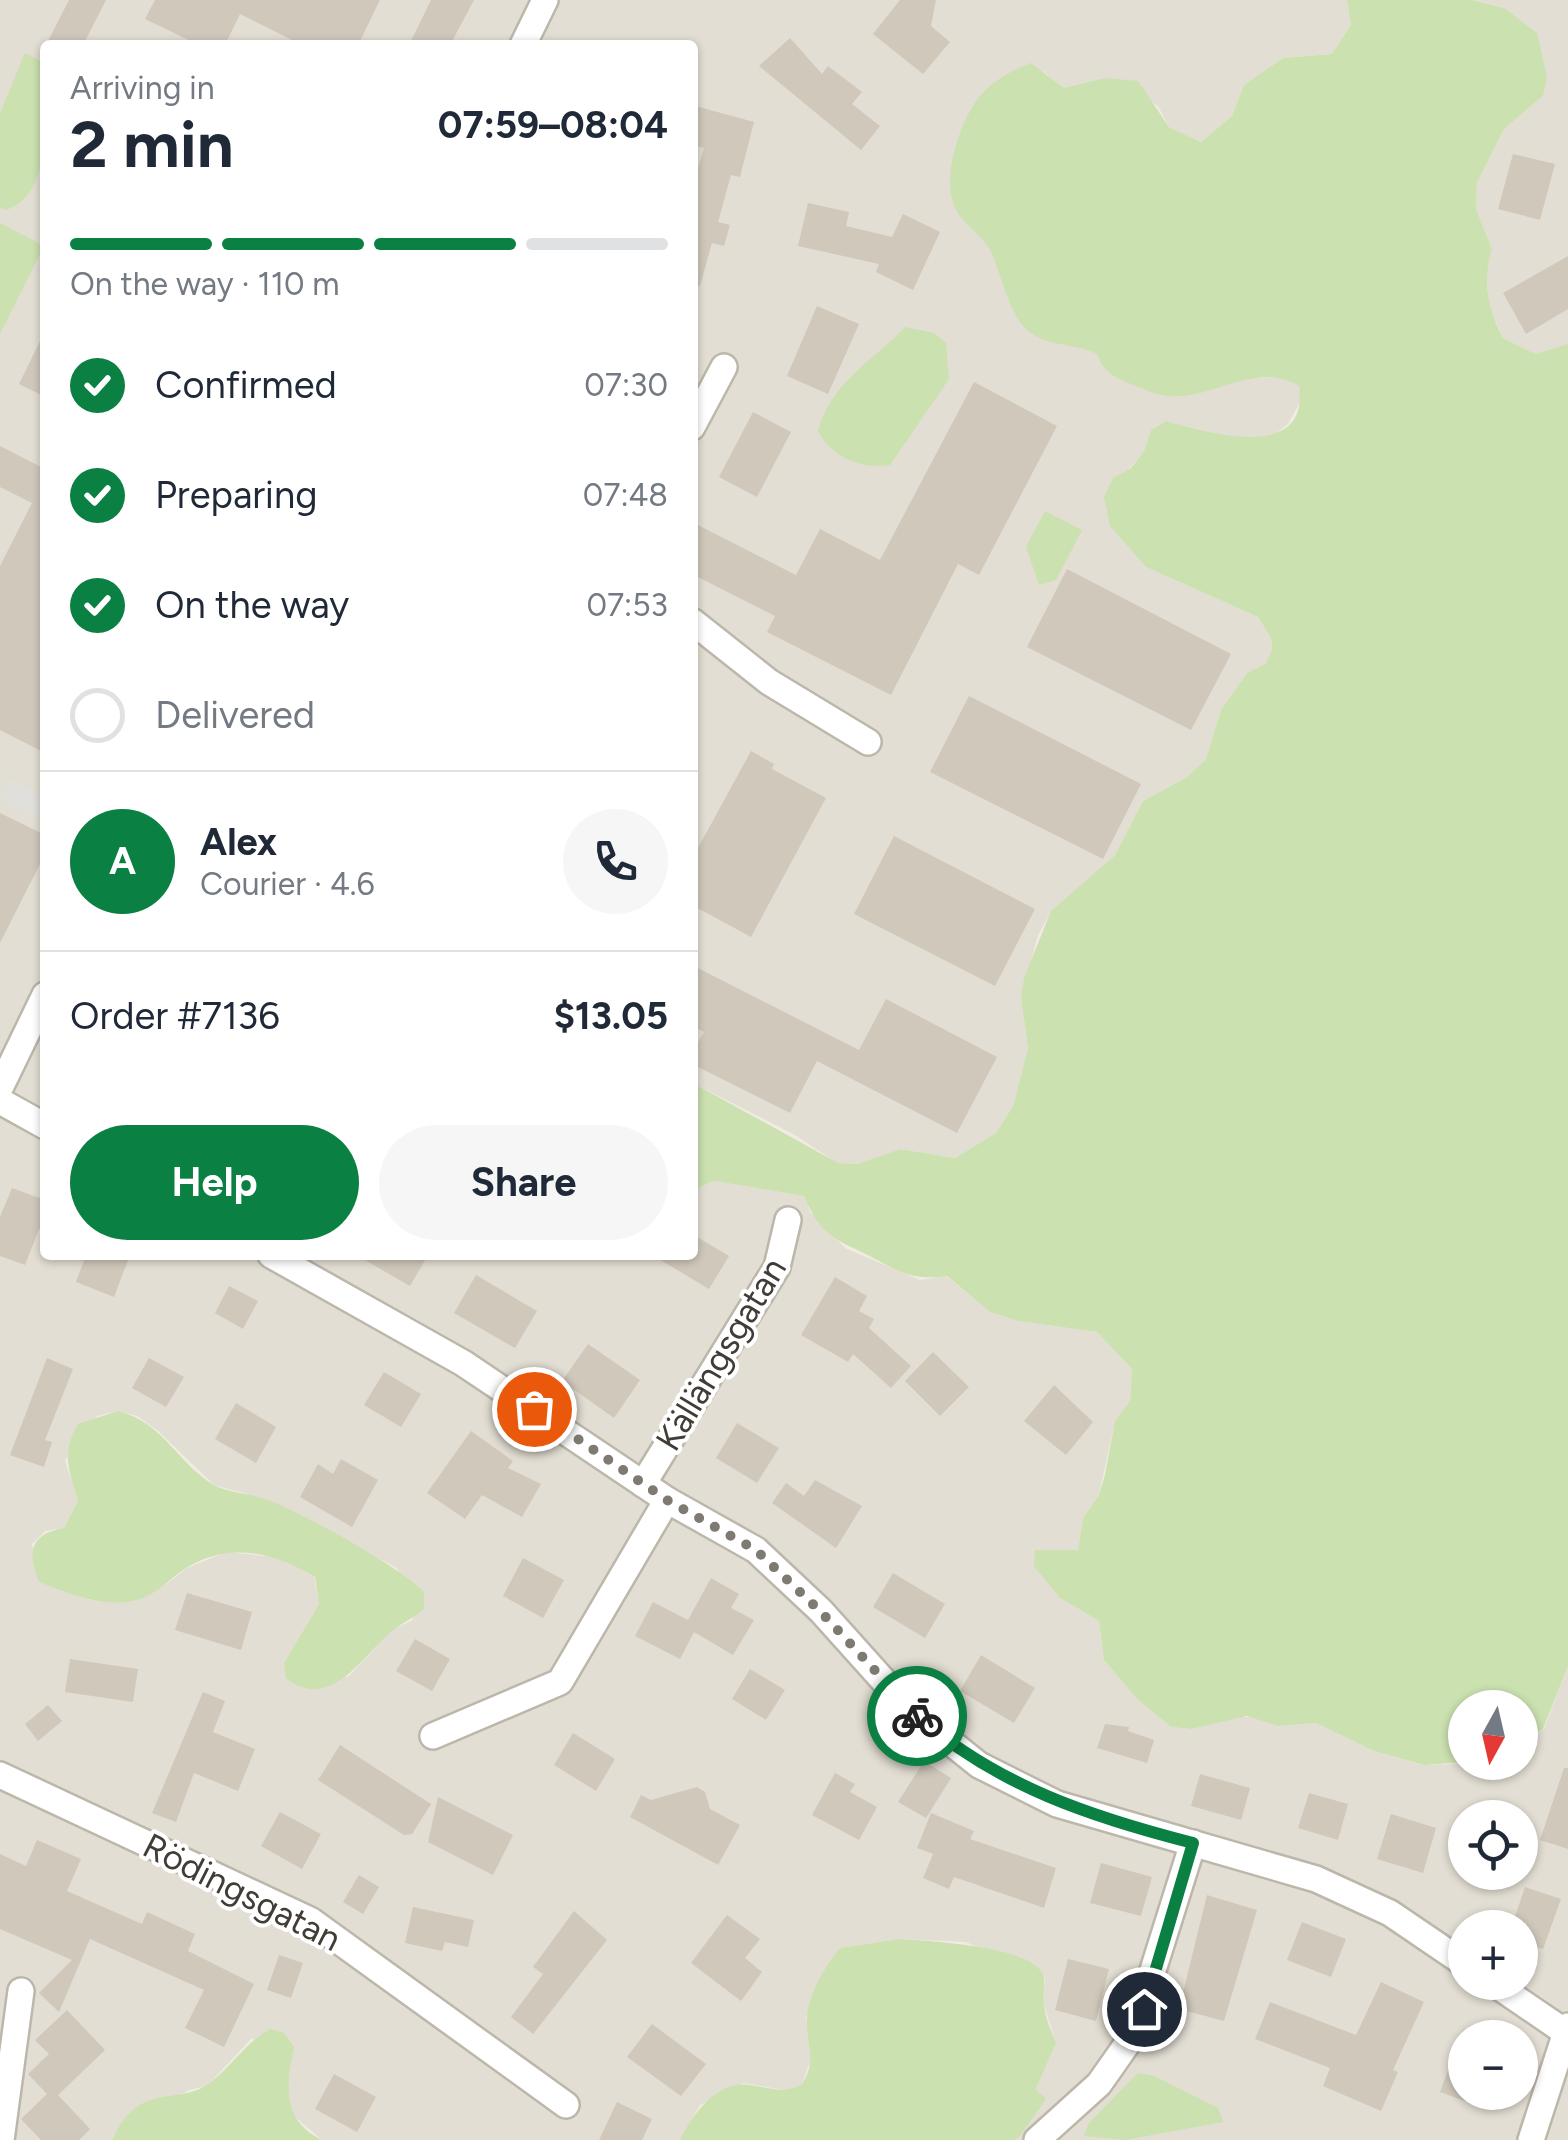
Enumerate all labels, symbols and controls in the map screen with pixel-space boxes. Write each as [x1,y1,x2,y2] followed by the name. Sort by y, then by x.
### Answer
[70,69,215,107] text: Arriving in
[438,102,668,148] text: 07:59–08:04
[70,105,234,183] text: 2 min
[70,265,340,303] text: On the way · 110 m
[70,358,125,413] icon: check
[155,362,337,408] text: Confirmed
[584,366,668,404] text: 07:30
[70,468,125,523] icon: check
[155,472,317,518] text: Preparing
[583,476,668,514] text: 07:48
[70,578,125,633] icon: check
[155,582,349,628] text: On the way
[586,586,668,624] text: 07:53
[155,692,315,738] text: Delivered
[563,809,668,914] button: phone
[200,819,277,865] text: Alex
[109,838,136,884] text: A
[200,865,375,903] text: Courier · 4.6
[70,993,280,1039] text: Order #7136
[554,993,668,1039] text: $13.05
[70,1125,359,1240] button: Help
[379,1125,668,1240] button: Share
[647,1250,795,1458] street label: Källängsgatan
[492,1367,577,1452] pin
[507,1382,562,1437] icon: bag
[867,1666,967,1766] courier
[890,1689,945,1744] icon: bike
[1448,1690,1538,1780] north arrow
[1448,1690,1538,2110] map controls
[1448,1800,1538,1890] button: locate
[136,1824,348,1960] street label: Rödingsgatan
[1448,1910,1538,2000] button: +
[1102,1967,1187,2052] pin
[1117,1982,1172,2037] icon: home
[1448,2020,1538,2110] button: −

